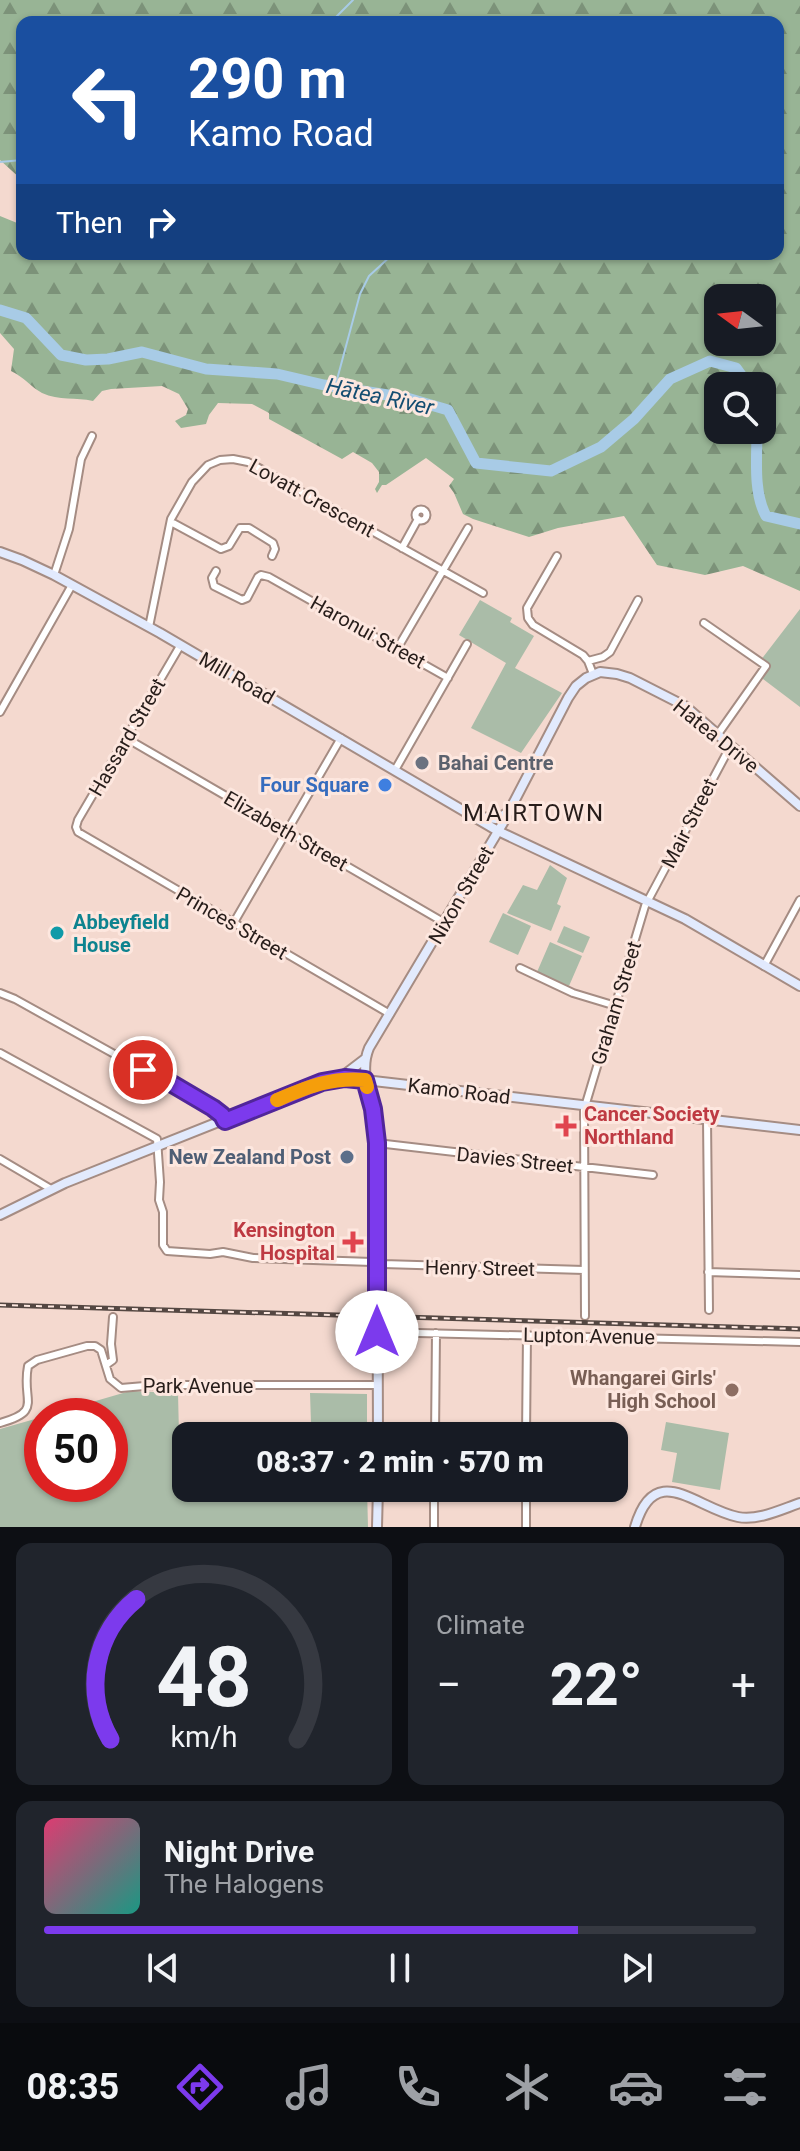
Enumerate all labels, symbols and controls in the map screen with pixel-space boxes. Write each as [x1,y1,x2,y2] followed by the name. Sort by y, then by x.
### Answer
[188,46,347,112] text: 290 m
[56,48,160,152] icon: left
[188,113,374,155] text: Kamo Road
[139,200,183,244] icon: right
[56,205,123,240] text: Then
[704,284,776,356] north arrow
[704,284,776,444] map controls
[704,372,776,444] button: search
[324,373,437,420] water label: Hātea River
[245,454,379,542] street label: Lovatt Crescent
[306,591,430,673] street label: Haronui Street
[195,647,279,709] street label: Mill Road
[84,674,170,800] street label: Hassard Street
[668,694,764,778] street label: Hatea Drive
[438,751,554,775] place label: Bahai Centre
[413,754,431,772] marker: Bahai Centre
[260,773,369,797] place label: Four Square
[656,774,722,872] street label: Mair Street
[376,776,394,794] marker: Four Square
[220,786,352,876] street label: Elizabeth Street
[463,799,605,827] district label: MAIRTOWN
[423,842,499,948] street label: Nixon Street
[172,881,292,965] street label: Princes Street
[73,910,169,957] place label: Abbeyfield House
[48,924,66,942] marker: Abbeyfield House
[586,938,646,1068] street label: Graham Street
[109,1036,177,1104] pin
[121,1048,165,1092] icon: arrive
[406,1073,512,1109] street label: Kamo Road
[584,1102,720,1149] place label: Cancer Society Northland
[555,1115,577,1137] marker: Cancer Society Northland
[456,1142,574,1178] street label: Davies Street
[168,1145,331,1169] place label: New Zealand Post
[338,1148,356,1166] marker: New Zealand Post
[233,1218,335,1265] place label: Kensington Hospital
[342,1231,364,1253] marker: Kensington Hospital
[425,1255,535,1281] street label: Henry Street
[335,1290,419,1374] position arrow
[523,1323,655,1349] street label: Lupton Avenue
[570,1366,716,1413] place label: Whangarei Girls' High School
[143,1374,253,1398] street label: Park Avenue
[723,1381,741,1399] marker: Whangarei Girls' High School
[24,1398,128,1502] speed limit sign: 50
[256,1444,544,1479] text: 08:37 · 2 min · 570 m
[436,1610,525,1640] text: Climate
[156,1629,252,1726] text: 48
[550,1649,643,1720] text: 22°
[436,1659,461,1711] text: −
[731,1659,756,1711] text: +
[170,1720,238,1754] text: km/h
[164,1834,314,1869] text: Night Drive
[164,1869,324,1899] text: The Halogens
[141,1946,185,1990] icon: previous
[378,1946,422,1990] icon: pause
[615,1946,659,1990] icon: next
[172,2059,228,2115] icon: directions
[281,2059,337,2115] icon: music
[390,2059,446,2115] icon: phone
[499,2059,555,2115] icon: climate
[608,2059,664,2115] icon: car
[717,2059,773,2115] icon: filters
[27,2066,119,2108] text: 08:35

